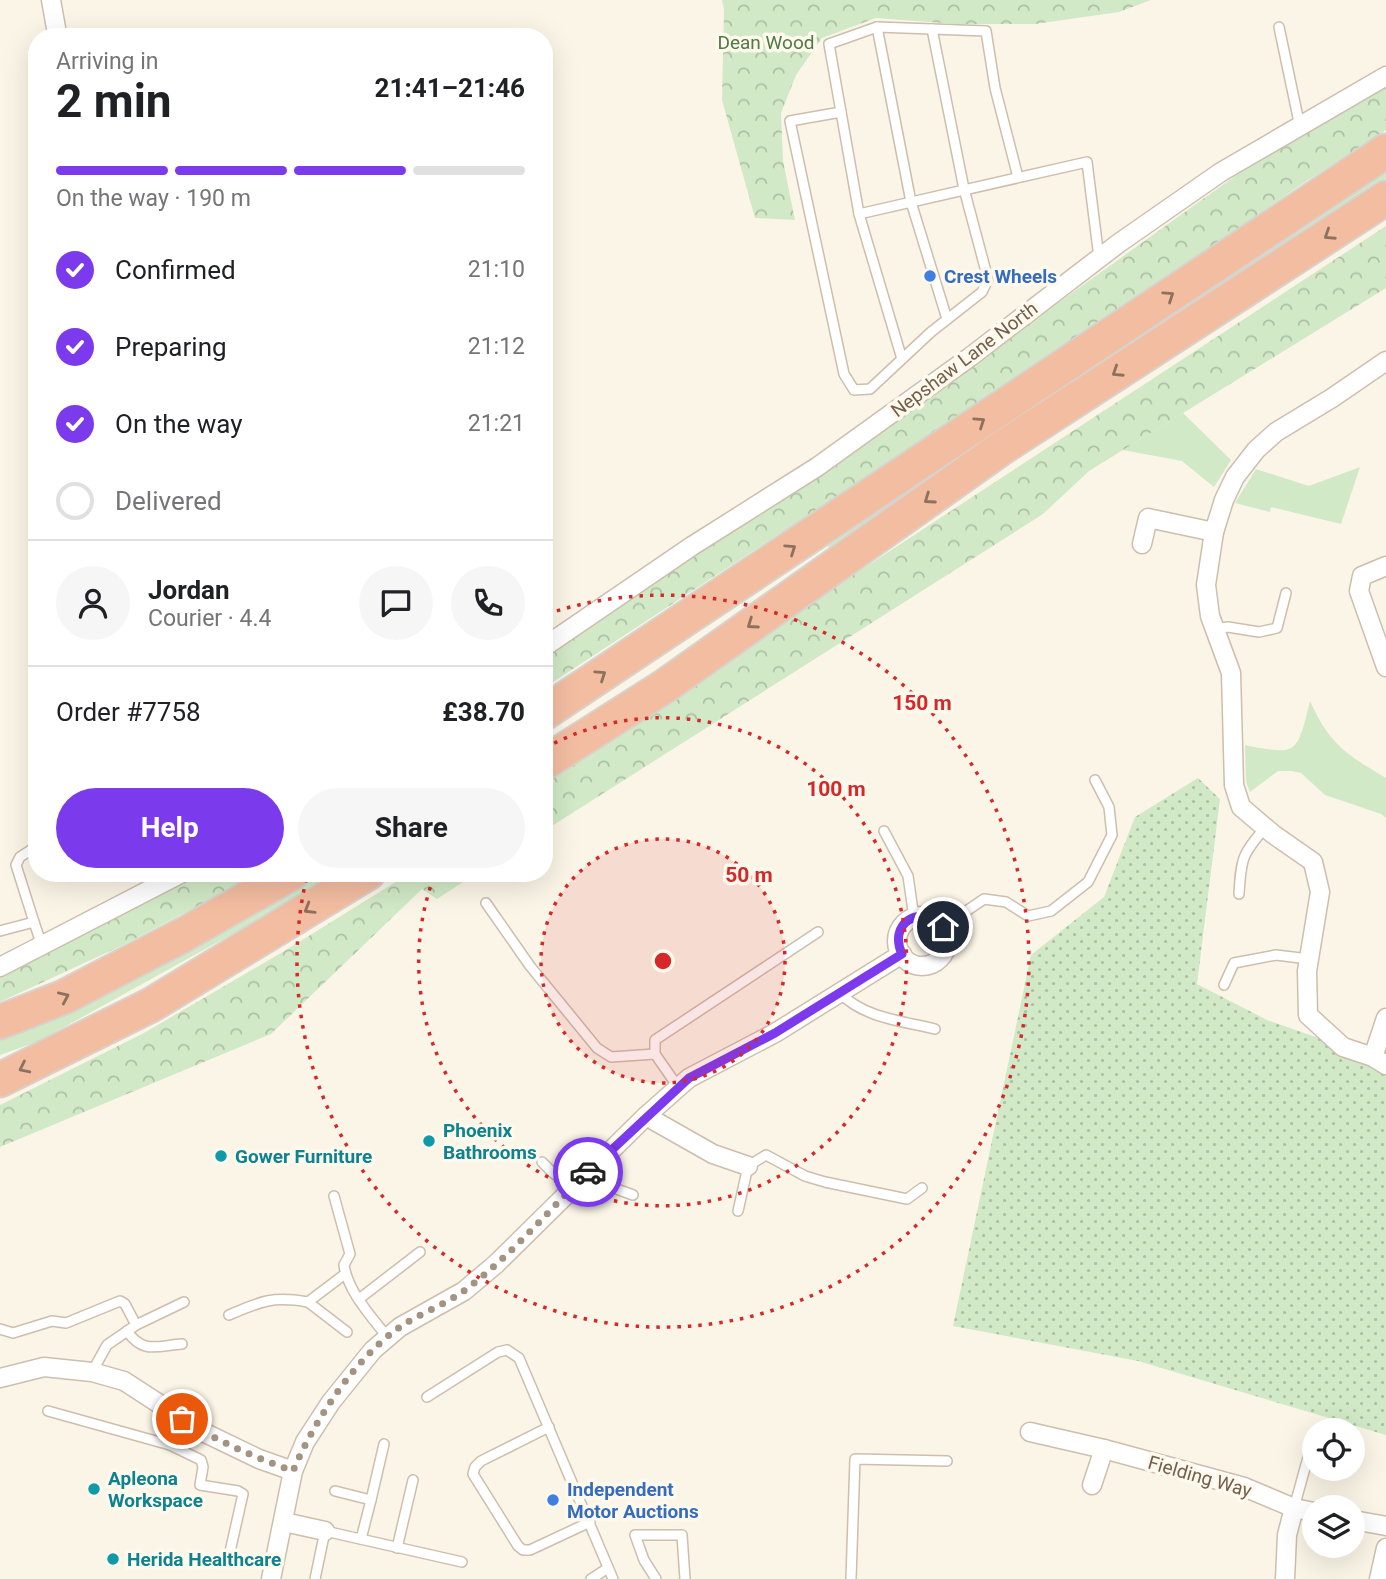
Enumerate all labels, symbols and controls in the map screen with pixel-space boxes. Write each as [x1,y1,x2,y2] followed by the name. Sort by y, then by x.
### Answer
[717,31,815,54] park label: Dean Wood
[56,48,159,75] text: Arriving in
[375,73,525,103] text: 21:41–21:46
[56,74,172,128] text: 2 min
[56,185,251,212] text: On the way · 190 m
[1323,227,1336,240] one-way arrow
[56,251,94,289] icon: check
[115,255,236,285] text: Confirmed
[468,256,525,283] text: 21:10
[944,265,1057,288] place label: Crest Wheels
[922,268,938,284] marker: Crest Wheels
[1161,292,1174,304] one-way arrow
[886,297,1042,422] street label: Nepshaw Lane North
[56,328,94,366] icon: check
[115,332,227,362] text: Preparing
[468,333,525,360] text: 21:12
[1112,364,1125,377] one-way arrow
[56,405,94,443] icon: check
[115,409,243,439] text: On the way
[468,410,525,437] text: 21:21
[972,418,985,431] one-way arrow
[115,486,222,516] text: Delivered
[924,491,937,503] one-way arrow
[783,544,796,557] one-way arrow
[56,566,130,640] button: person
[359,566,433,640] button: chat
[451,566,525,640] button: phone
[148,575,230,605] text: Jordan
[148,605,271,632] text: Courier · 4.4
[747,616,760,628] one-way arrow
[594,671,607,684] one-way arrow
[892,691,952,715] text: 150 m
[56,697,201,727] text: Order #7758
[442,697,525,727] text: £38.70
[806,777,866,801] text: 100 m
[56,788,284,868] button: Help
[298,788,525,868] button: Share
[725,863,773,887] text: 50 m
[913,897,973,957] pin
[304,900,317,913] one-way arrow
[924,908,962,946] icon: home
[651,949,675,973] centre of rings
[56,991,69,1005] one-way arrow
[19,1060,31,1074] one-way arrow
[443,1119,537,1164] place label: Phoenix Bathrooms
[421,1133,437,1149] marker: Phoenix Bathrooms
[553,1137,623,1207] courier
[235,1145,372,1168] place label: Gower Furniture
[213,1148,229,1164] marker: Gower Furniture
[569,1153,607,1191] icon: car
[152,1389,212,1449] pin
[163,1400,201,1438] icon: bag
[1302,1418,1365,1558] map controls
[1302,1418,1365,1481] button: locate
[1145,1451,1254,1502] street label: Fielding Way
[108,1467,203,1512] place label: Apleona Workspace
[567,1478,699,1523] place label: Independent Motor Auctions
[86,1481,102,1497] marker: Apleona Workspace
[545,1492,561,1508] marker: Independent Motor Auctions
[1302,1495,1365,1558] button: layers
[127,1548,281,1571] place label: Herida Healthcare
[105,1551,121,1567] marker: Herida Healthcare

